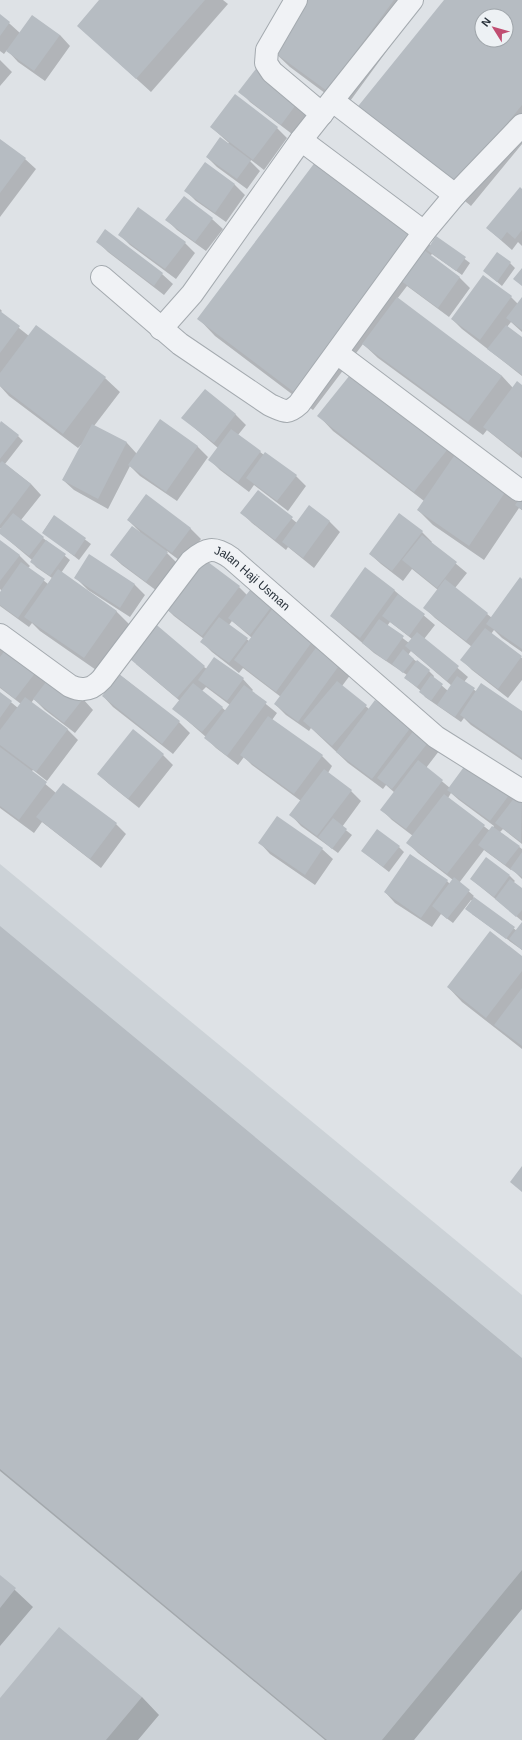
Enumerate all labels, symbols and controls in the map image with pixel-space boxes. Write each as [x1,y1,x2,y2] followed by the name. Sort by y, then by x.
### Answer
[474,8,514,48] north arrow
[479,15,493,29] text: N
[213,543,293,613] street label: Jalan Haji Usman

